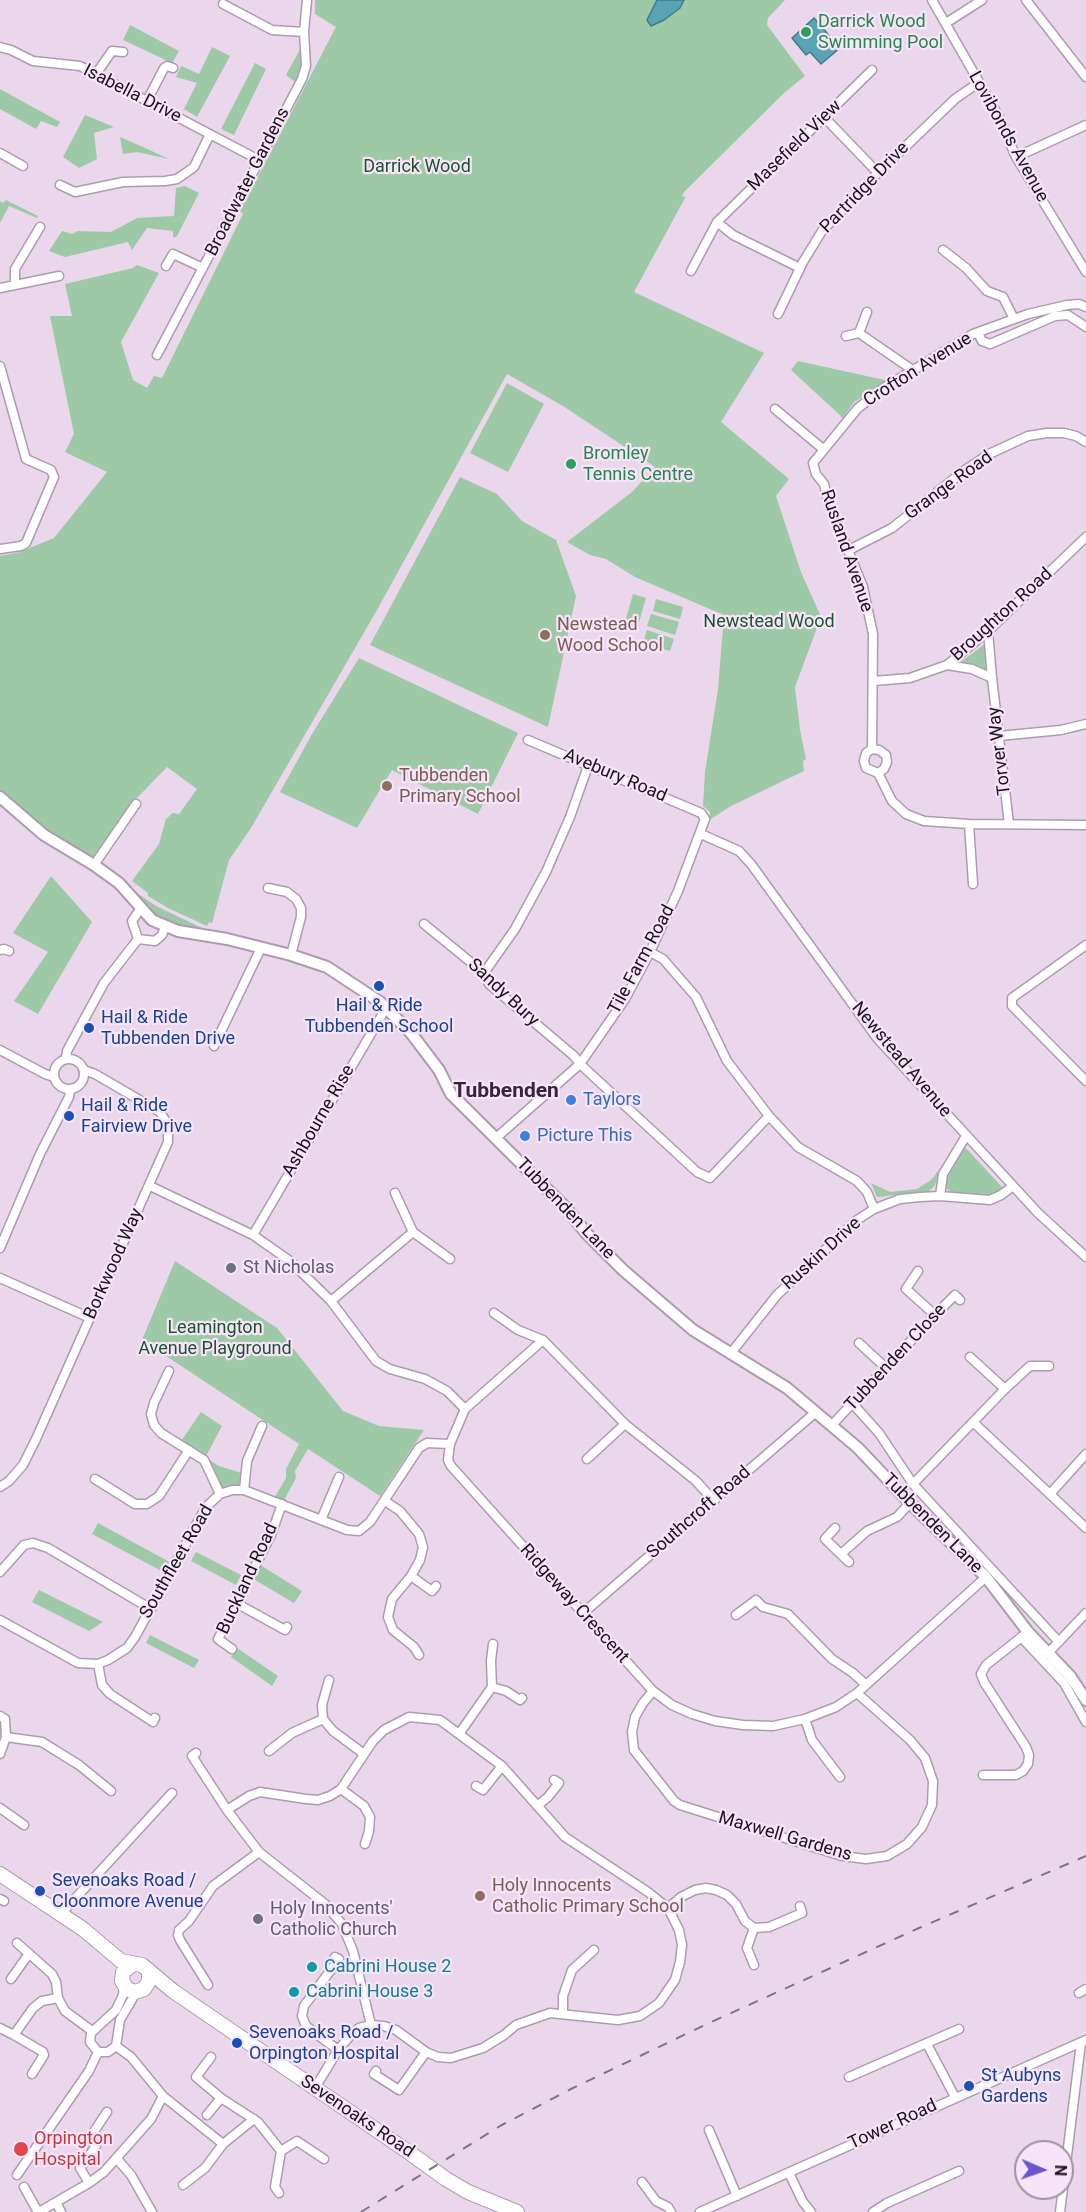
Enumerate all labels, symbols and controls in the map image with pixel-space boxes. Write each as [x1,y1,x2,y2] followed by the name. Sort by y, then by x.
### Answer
[818,11,943,54] place label: Darrick Wood Swimming Pool
[799,25,813,39] marker: Darrick Wood Swimming Pool
[79,60,185,128] street label: Isabella Drive
[963,68,1053,206] street label: Lovibonds Avenue
[744,96,846,196] street label: Masefield View
[201,104,295,260] street label: Broadwater Gardens
[816,138,914,238] street label: Partridge Drive
[363,156,471,178] park label: Darrick Wood
[860,328,976,412] street label: Crofton Avenue
[583,443,693,486] place label: Bromley Tennis Centre
[901,447,997,525] street label: Grange Road
[564,457,578,471] marker: Bromley Tennis Centre
[815,487,877,615] street label: Rusland Avenue
[947,564,1057,666] street label: Broughton Road
[703,611,835,633] park label: Newstead Wood
[557,614,663,656] place label: Newstead Wood School
[538,628,552,642] marker: Newstead Wood School
[984,706,1016,796] street label: Torver Way
[560,745,670,807] street label: Avebury Road
[399,765,521,808] place label: Tubbenden Primary School
[380,779,394,793] marker: Tubbenden Primary School
[604,902,680,1018] street label: Tile Farm Road
[463,955,543,1031] street label: Sandy Bury
[372,979,386,993] marker: Hail & Ride Tubbenden School
[305,995,453,1038] place label: Hail & Ride Tubbenden School
[846,998,956,1122] street label: Newstead Avenue
[101,1007,235,1050] place label: Hail & Ride Tubbenden Drive
[82,1021,96,1035] marker: Hail & Ride Tubbenden Drive
[278,1061,360,1181] street label: Ashbourne Rise
[453,1079,559,1105] district label: Tubbenden
[583,1089,641,1111] place label: Taylors
[564,1093,578,1107] marker: Taylors
[81,1095,192,1138] place label: Hail & Ride Fairview Drive
[62,1109,76,1123] marker: Hail & Ride Fairview Drive
[537,1125,632,1147] place label: Picture This
[518,1129,532,1143] marker: Picture This
[511,1154,619,1264] street label: Tubbenden Lane
[80,1205,148,1323] street label: Borkwood Way
[778,1213,866,1295] street label: Ruskin Drive
[243,1257,334,1279] place label: St Nicholas
[224,1261,238,1275] marker: St Nicholas
[841,1300,951,1416] street label: Tubbenden Close
[138,1317,292,1360] park label: Leamington Avenue Playground
[643,1462,755,1564] street label: Southcroft Road
[877,1469,987,1579] street label: Tubbenden Lane
[136,1501,218,1623] street label: Southfleet Road
[213,1520,283,1638] street label: Buckland Road
[515,1540,633,1668] street label: Ridgeway Crescent
[716,1808,854,1866] street label: Maxwell Gardens
[52,1870,203,1912] place label: Sevenoaks Road / Cloonmore Avenue
[492,1875,684,1918] place label: Holy Innocents Catholic Primary School
[33,1884,47,1898] marker: Sevenoaks Road / Cloonmore Avenue
[473,1889,487,1903] marker: Holy Innocents Catholic Primary School
[270,1898,397,1940] place label: Holy Innocents' Catholic Church
[251,1912,265,1926] marker: Holy Innocents' Catholic Church
[324,1956,451,1978] place label: Cabrini House 2
[305,1960,319,1974] marker: Cabrini House 2
[306,1981,433,2003] place label: Cabrini House 3
[287,1985,301,1999] marker: Cabrini House 3
[249,2022,399,2064] place label: Sevenoaks Road / Orpington Hospital
[230,2036,244,2050] marker: Sevenoaks Road / Orpington Hospital
[981,2065,1061,2108] place label: St Aubyns Gardens
[296,2071,418,2163] street label: Sevenoaks Road
[962,2079,976,2093] marker: St Aubyns Gardens
[845,2095,941,2155] street label: Tower Road
[34,2128,113,2170] place label: Orpington Hospital
[12,2140,30,2158] marker: Orpington Hospital
[1014,2140,1074,2200] north arrow
[1051,2165,1070,2177] text: N

